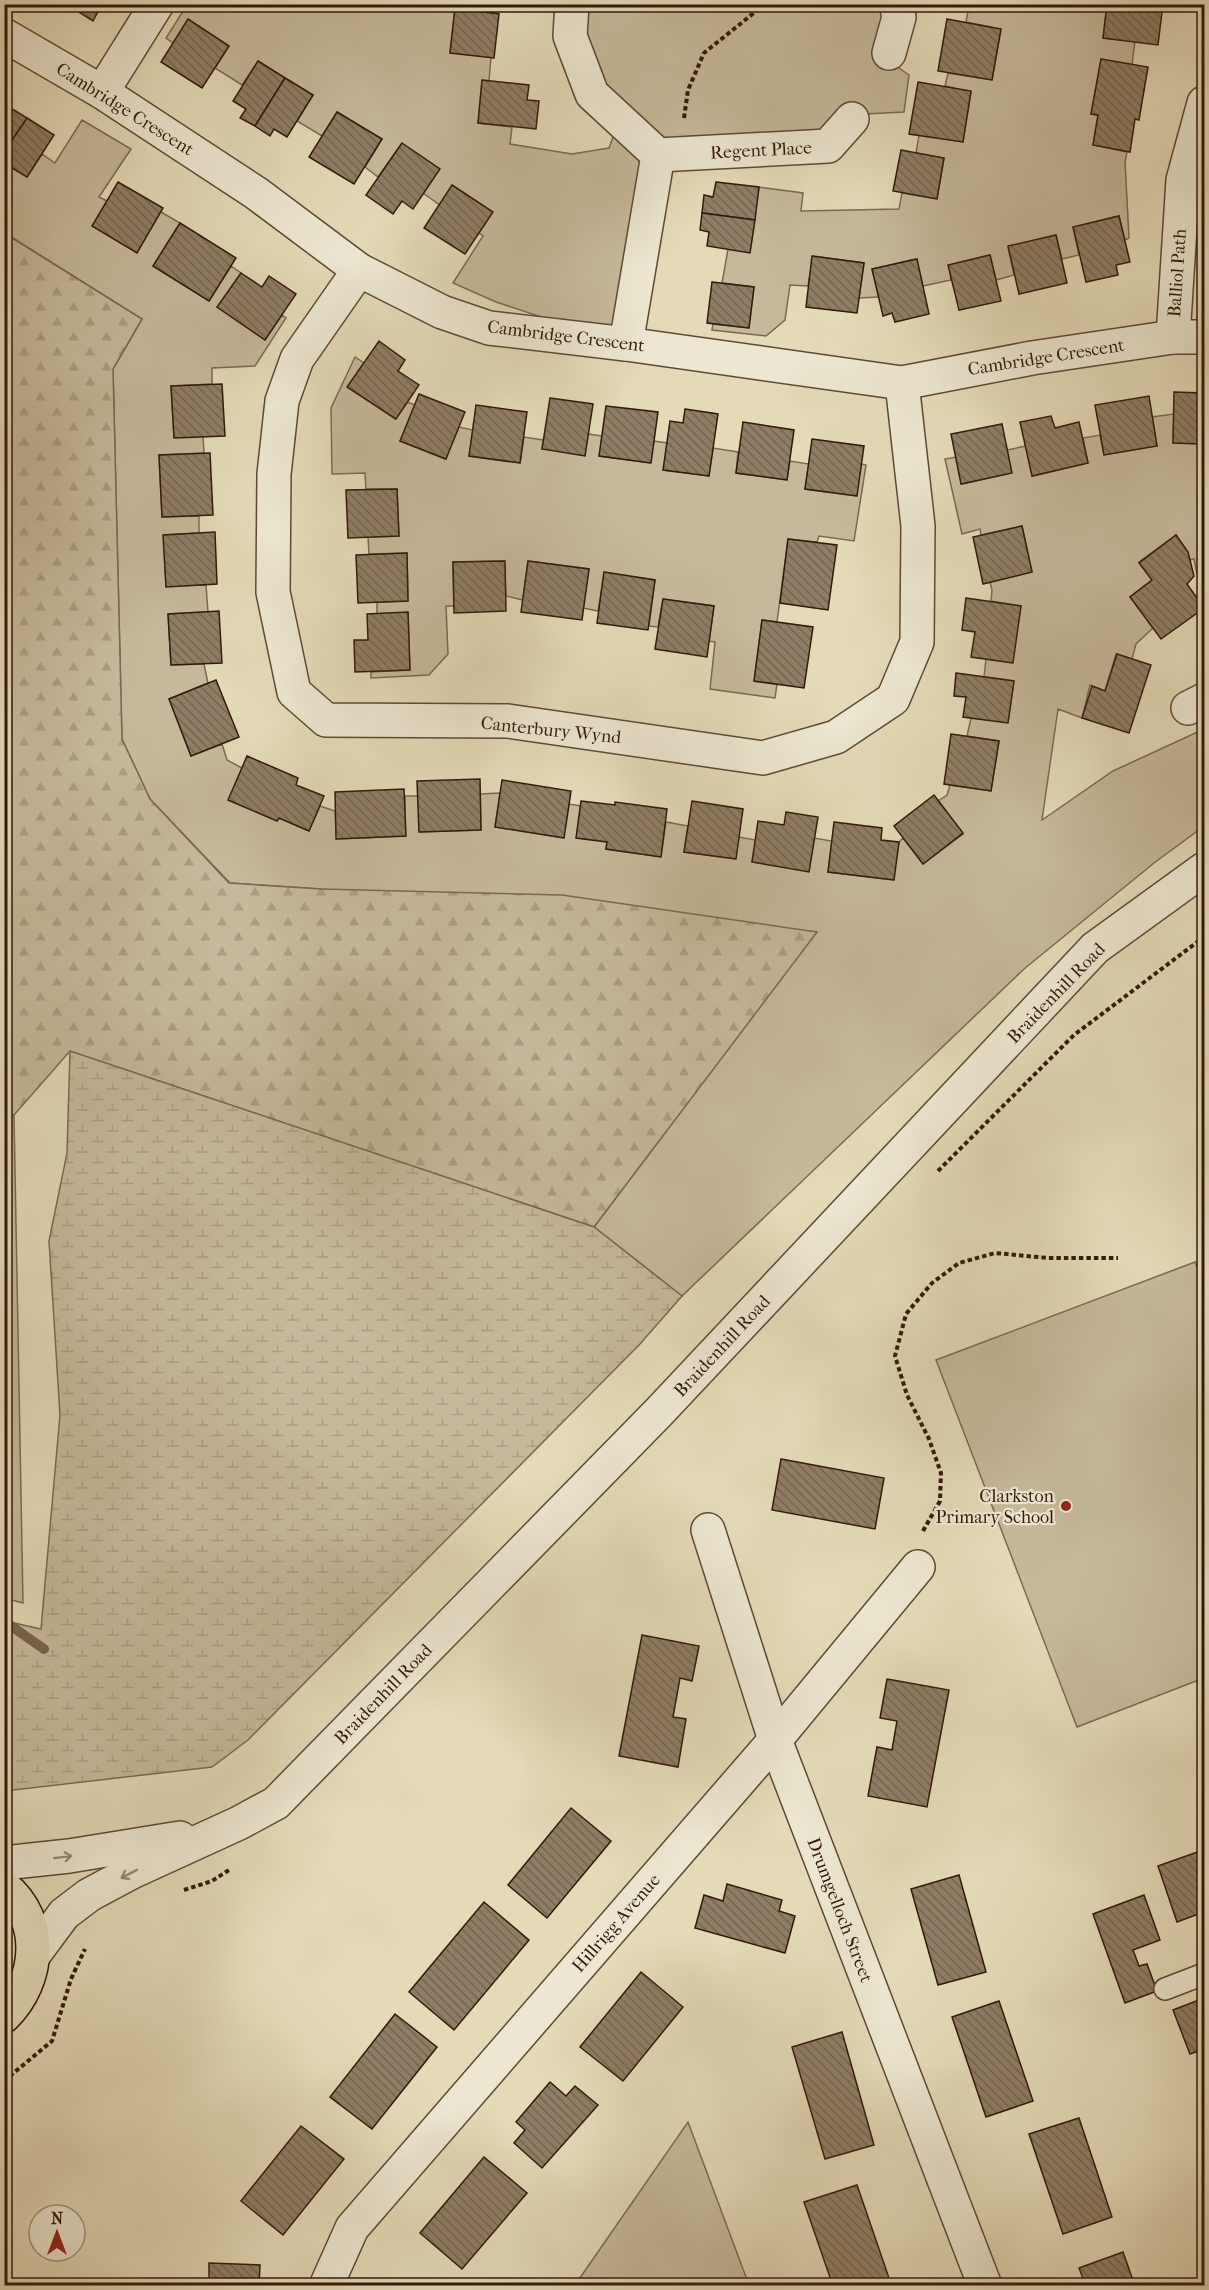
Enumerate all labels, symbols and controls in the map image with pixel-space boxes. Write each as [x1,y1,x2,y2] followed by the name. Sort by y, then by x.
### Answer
[52,59,198,161] street label: Cambridge Crescent
[710,137,813,164] street label: Regent Place
[1164,228,1191,318] street label: Balliol Path
[486,316,646,357] street label: Cambridge Crescent
[966,335,1127,380] street label: Cambridge Crescent
[480,713,622,748] street label: Canterbury Wynd
[1003,939,1110,1048] street label: Braidenhill Road
[670,1291,775,1402] street label: Braidenhill Road
[936,1486,1055,1528] place label: Clarkston Primary School
[1059,1499,1073,1513] marker: Clarkston Primary School
[330,1640,437,1749] street label: Braidenhill Road
[802,1835,877,1986] street label: Drumgelloch Street
[52,1851,72,1862] one-way arrow
[121,1868,138,1880] one-way arrow
[568,1870,665,1977] street label: Hillrigg Avenue
[27,2203,87,2263] north arrow
[51,2209,64,2228] text: N

